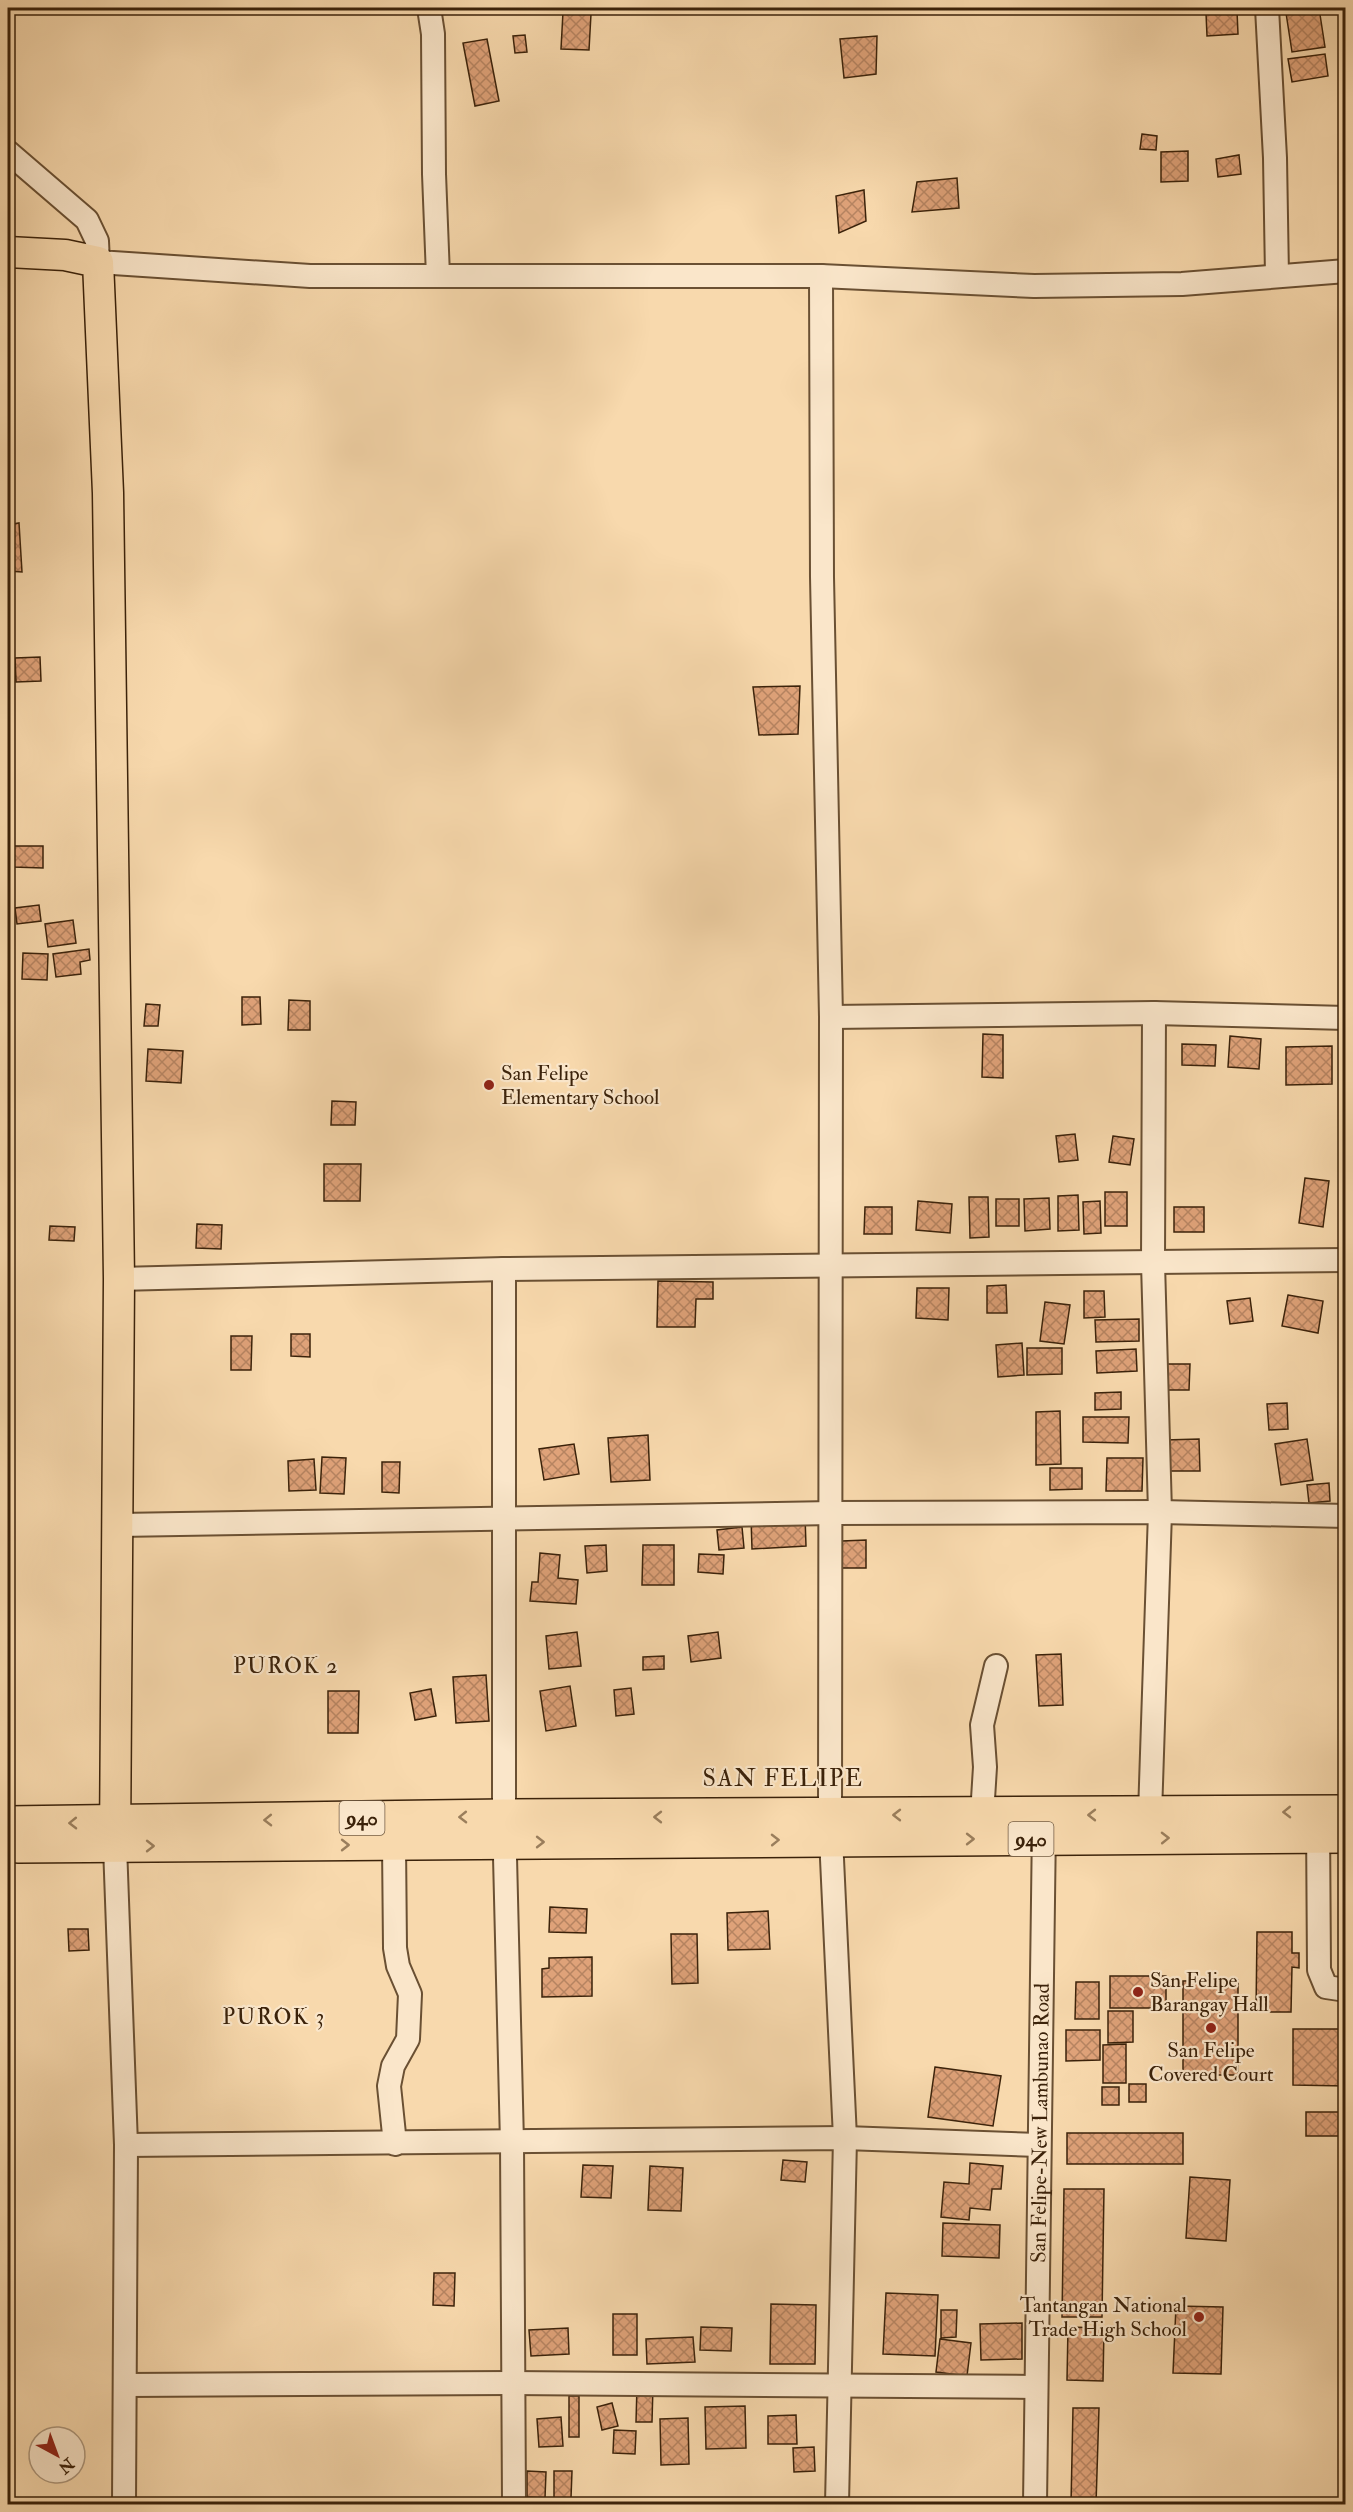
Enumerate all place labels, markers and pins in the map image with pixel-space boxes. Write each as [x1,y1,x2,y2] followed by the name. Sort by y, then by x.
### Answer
[501,1060,660,1111] place label: San Felipe Elementary School
[482,1078,496,1092] marker: San Felipe Elementary School
[1150,1967,1269,2018] place label: San Felipe Barangay Hall
[1131,1985,1145,1999] marker: San Felipe Barangay Hall
[1204,2021,1218,2035] marker: San Felipe Covered Court
[1148,2037,1274,2088] place label: San Felipe Covered Court
[1020,2292,1188,2343] place label: Tantangan National Trade High School
[1192,2310,1206,2324] marker: Tantangan National Trade High School

